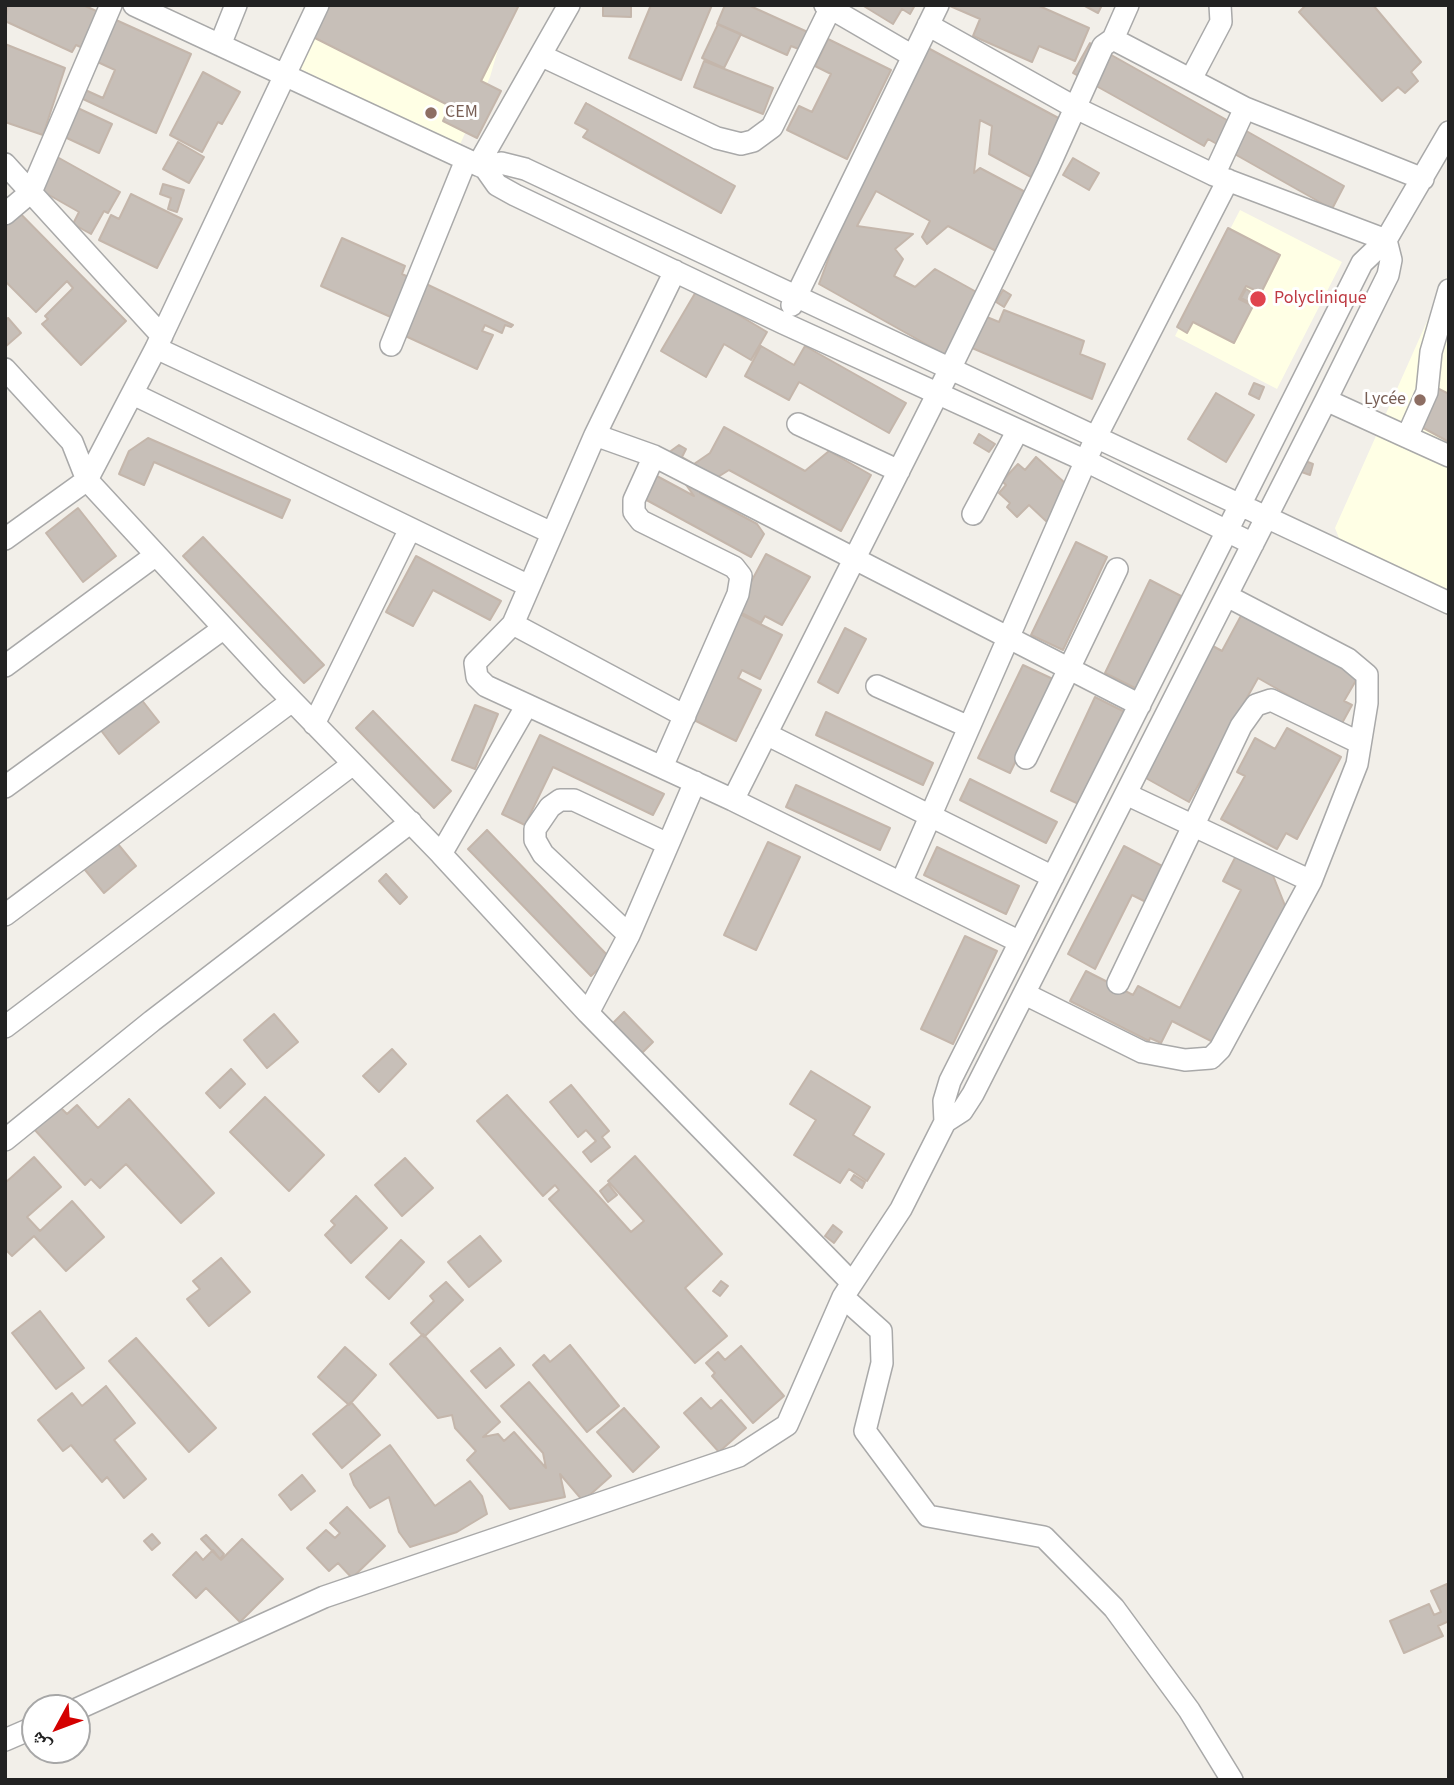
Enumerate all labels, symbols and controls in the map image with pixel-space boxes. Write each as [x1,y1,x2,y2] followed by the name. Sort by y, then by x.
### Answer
[445,102,478,124] place label: CEM
[423,105,439,121] marker: CEM
[1274,288,1367,310] place label: Polyclinique
[1248,289,1268,309] marker: Polyclinique
[1364,389,1406,411] place label: Lycée
[1412,392,1428,408] marker: Lycée
[21,1694,91,1764] north arrow
[24,1725,58,1758] text: ش

